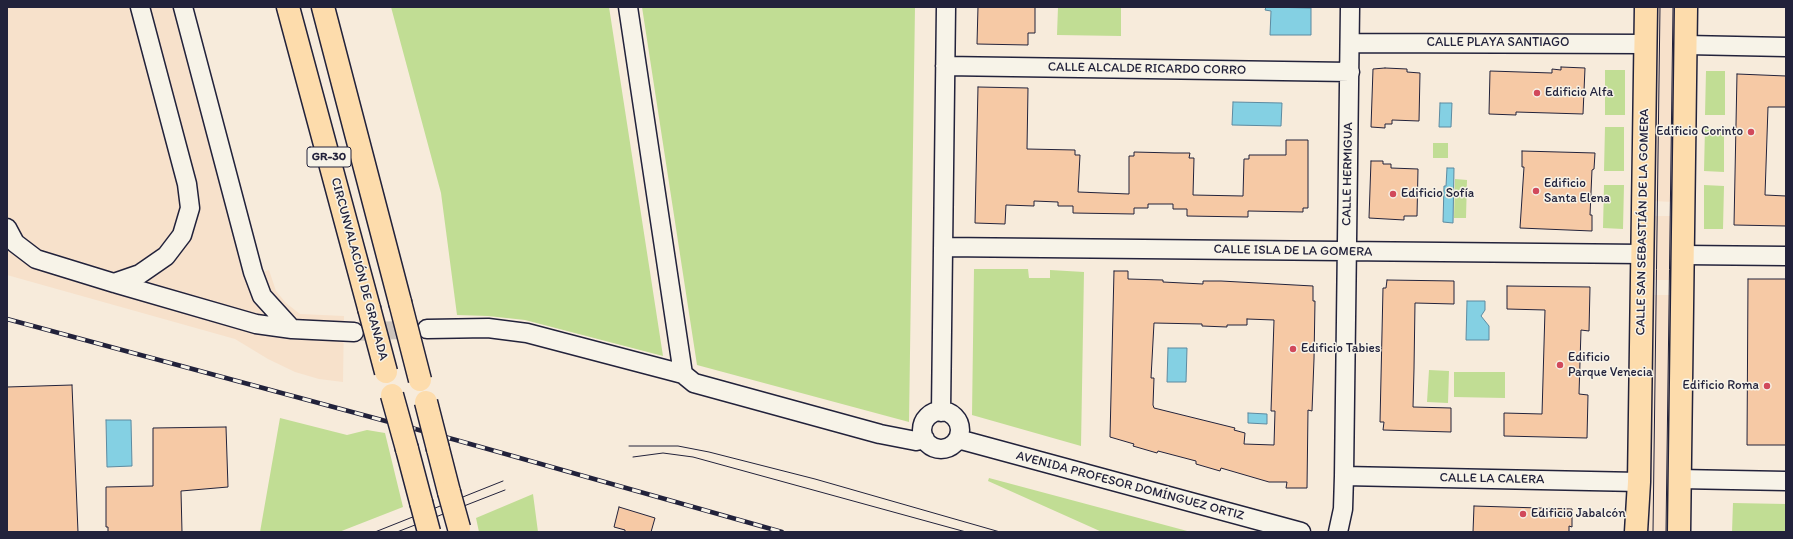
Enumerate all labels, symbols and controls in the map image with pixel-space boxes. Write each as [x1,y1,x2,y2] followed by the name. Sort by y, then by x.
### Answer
[1427,35,1569,51] street label: CALLE PLAYA SANTIAGO
[1048,59,1246,79] street label: CALLE ALCALDE RICARDO CORRO
[1545,85,1613,101] place label: Edificio Alfa
[1532,88,1542,98] marker: Edificio Alfa
[1633,108,1653,336] street label: CALLE SAN SEBASTIÁN DE LA GOMERA
[1339,122,1357,226] street label: CALLE HERMIGUA
[1656,124,1743,140] place label: Edificio Corinto
[1746,127,1756,137] marker: Edificio Corinto
[307,147,351,167] road number: GR-30
[327,176,391,362] street label: CIRCUNVALACIÓN DE GRANADA
[1544,176,1610,207] place label: Edificio Santa Elena
[1401,186,1474,202] place label: Edificio Sofía
[1531,186,1541,196] marker: Edificio Santa Elena
[1388,189,1398,199] marker: Edificio Sofía
[1213,242,1373,260] street label: CALLE ISLA DE LA GOMERA
[1301,341,1381,357] place label: Edificio Tabies
[1288,344,1298,354] marker: Edificio Tabies
[1568,350,1653,381] place label: Edificio Parque Venecia
[1555,360,1565,370] marker: Edificio Parque Venecia
[1683,378,1759,394] place label: Edificio Roma
[1762,381,1772,391] marker: Edificio Roma
[1014,448,1246,524] street label: AVENIDA PROFESOR DOMÍNGUEZ ORTIZ
[1440,470,1544,488] street label: CALLE LA CALERA
[1531,506,1625,522] place label: Edificio Jabalcón
[1518,509,1528,519] marker: Edificio Jabalcón

